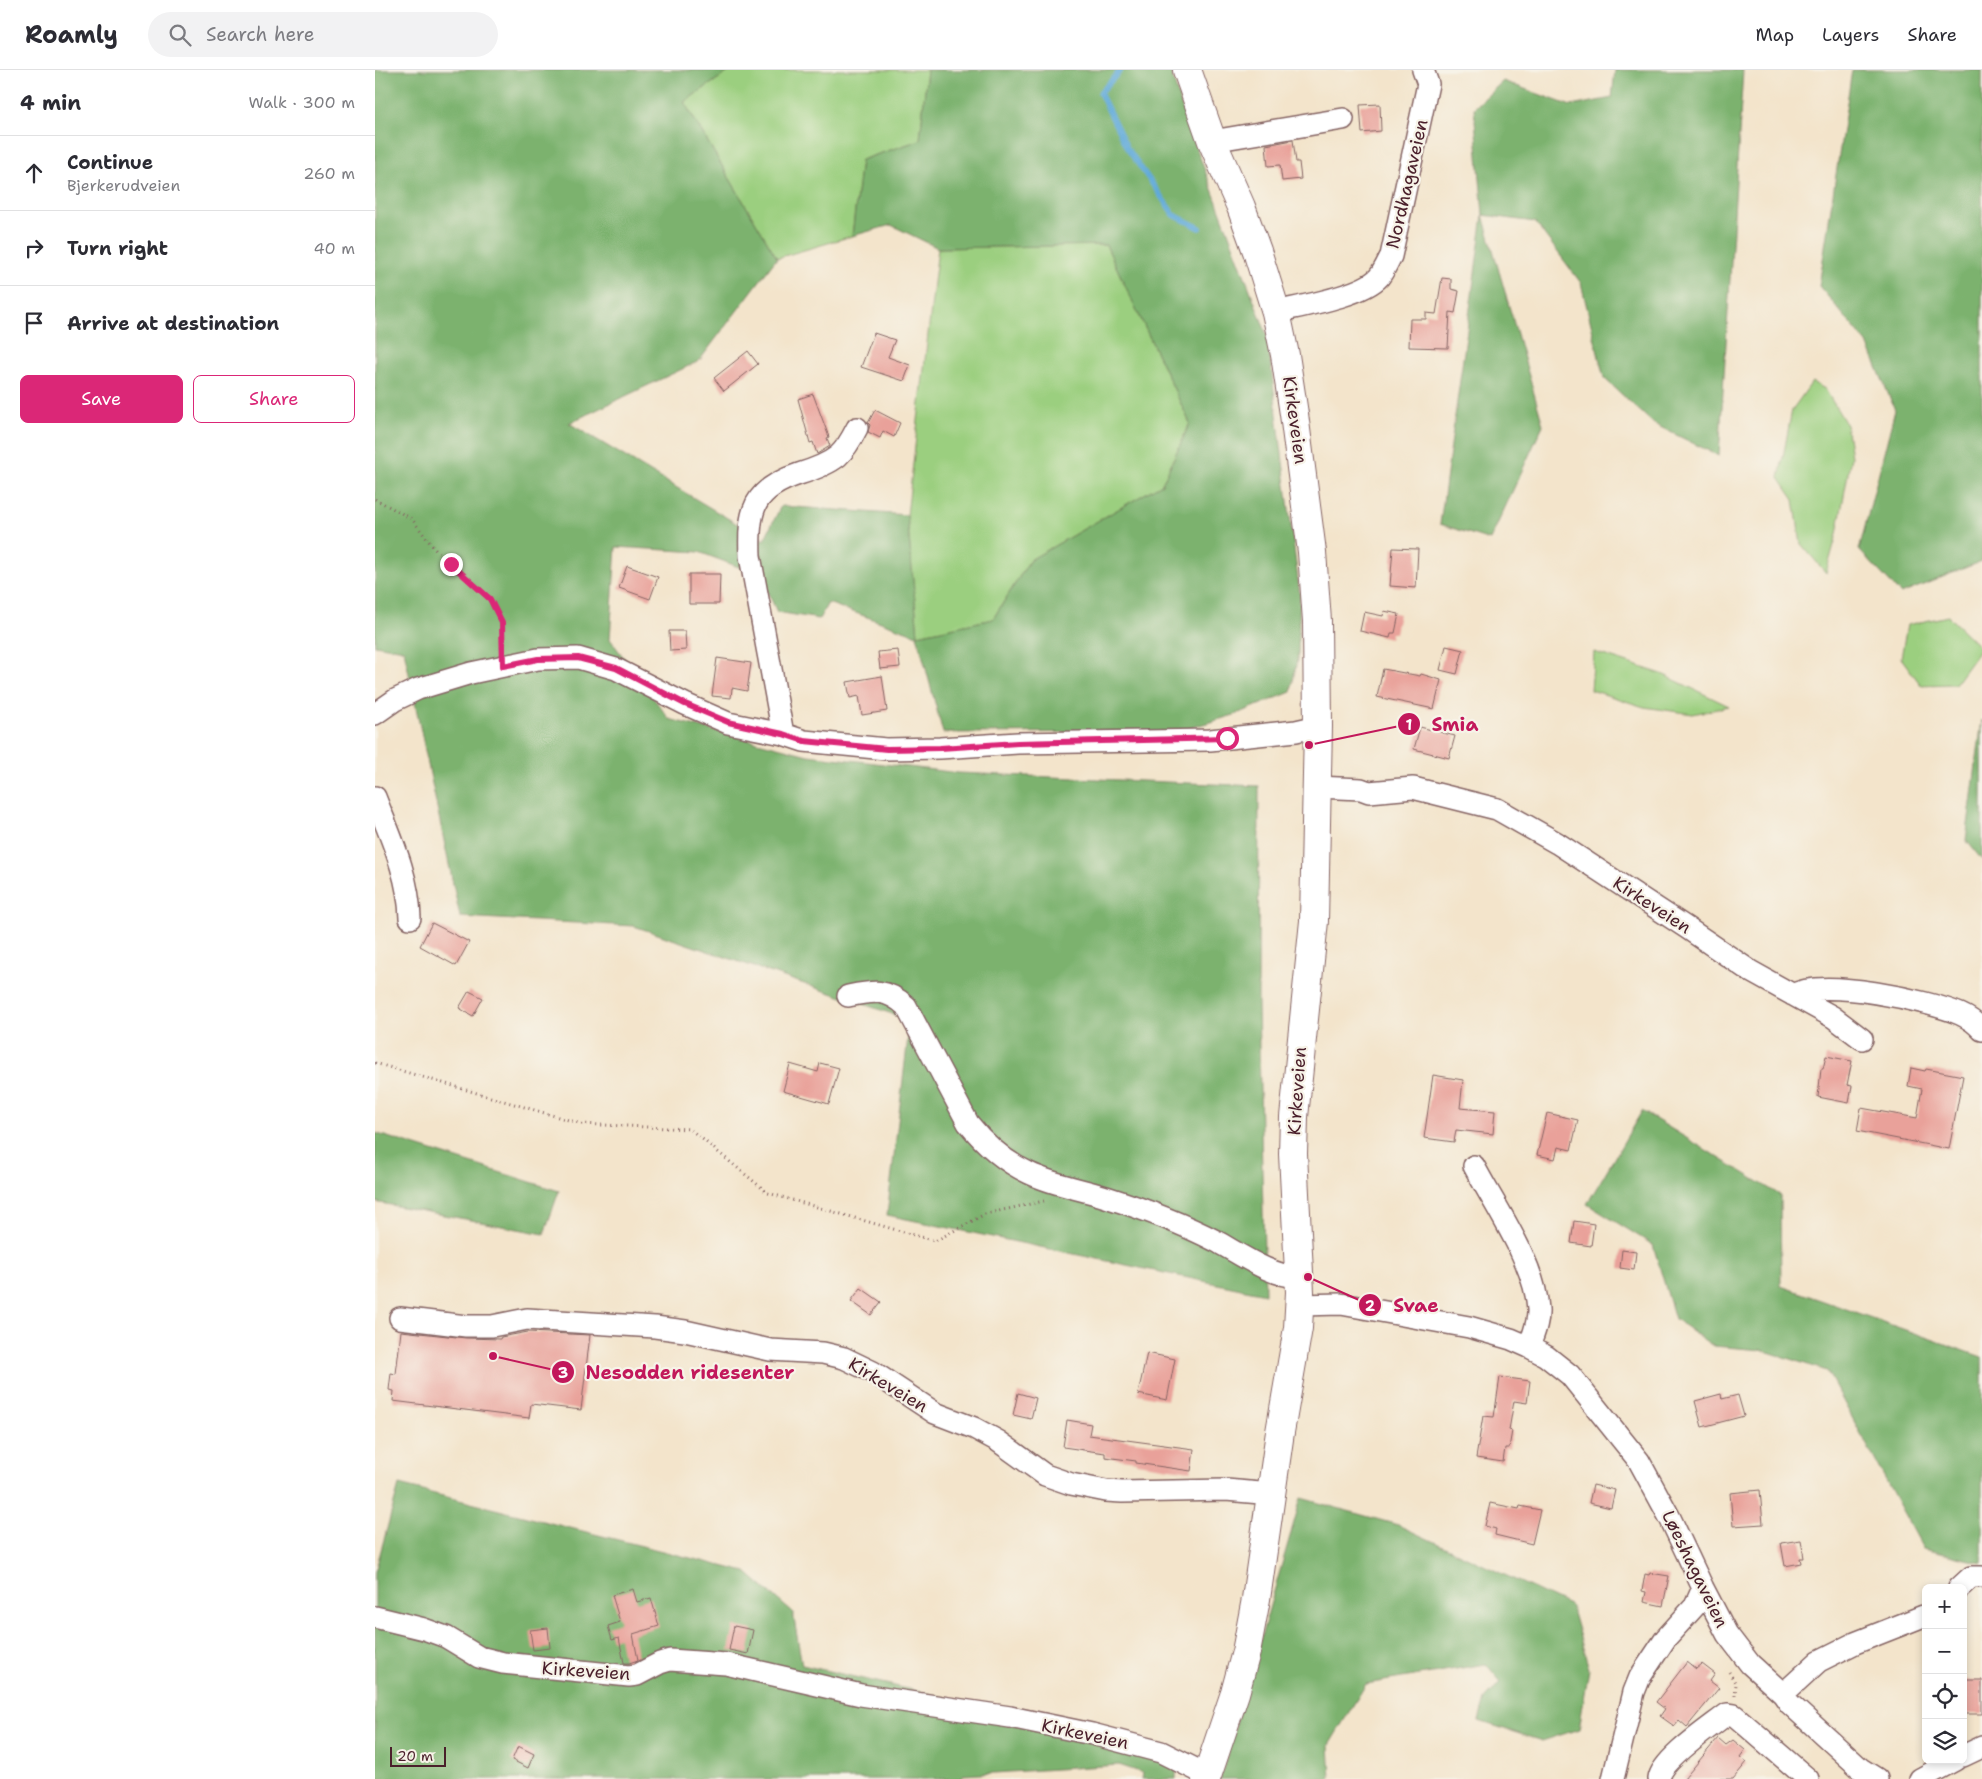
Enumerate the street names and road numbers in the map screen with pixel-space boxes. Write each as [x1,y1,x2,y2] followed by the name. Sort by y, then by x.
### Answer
[1380,117,1434,251] street label: Nordhagaveien
[1277,374,1313,466] street label: Kirkeveien
[1608,871,1696,939] street label: Kirkeveien
[1282,1046,1312,1136] street label: Kirkeveien
[844,1352,932,1418] street label: Kirkeveien
[1656,1506,1734,1632] street label: Løeshagaveien
[541,1656,631,1686] street label: Kirkeveien
[1039,1713,1131,1755] street label: Kirkeveien

